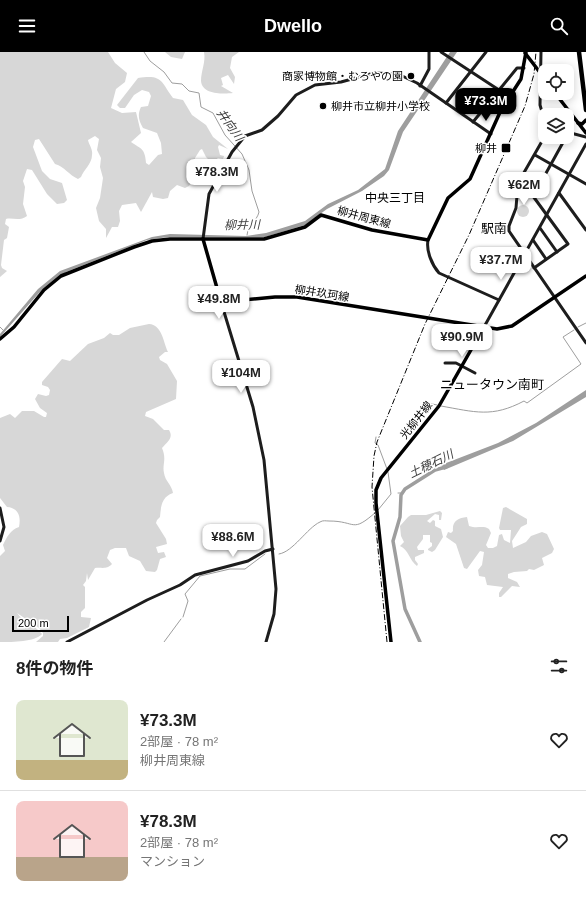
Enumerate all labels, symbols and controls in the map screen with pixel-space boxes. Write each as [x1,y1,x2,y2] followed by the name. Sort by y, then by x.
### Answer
[16,15,38,37] icon: menu
[548,15,570,37] icon: search
[264,16,322,36] text: Dwello
[538,64,574,144] map controls
[538,64,574,100] button: locate
[282,70,403,82] place label: 商家博物館・むろやの園
[406,71,416,81] marker: 商家博物館・むろやの園
[453,88,519,122] pin: ¥73.3M
[464,93,508,108] text: ¥73.3M
[331,100,430,112] place label: 柳井市立柳井小学校
[318,101,328,111] marker: 柳井市立柳井小学校
[214,106,247,145] water label: 井向川
[538,108,574,144] button: layers
[475,142,497,154] place label: 柳井
[500,142,512,154] marker: 柳井
[184,159,250,193] pin: ¥78.3M
[195,164,239,179] text: ¥78.3M
[500,172,548,206] pin: ¥62M
[508,177,540,192] text: ¥62M
[365,191,425,205] district label: 中央三丁目
[336,204,392,230] street label: 柳井周東線
[224,218,262,232] water label: 柳井川
[481,221,507,236] district label: 駅南
[468,247,534,281] pin: ¥37.7M
[479,252,523,267] text: ¥37.7M
[294,283,350,303] street label: 柳井玖珂線
[186,286,252,320] pin: ¥49.8M
[197,291,241,306] text: ¥49.8M
[429,324,495,358] pin: ¥90.9M
[440,329,484,344] text: ¥90.9M
[213,360,269,394] pin: ¥104M
[221,365,261,380] text: ¥104M
[440,377,544,392] district label: ニュータウン南町
[398,399,434,441] street label: 光柳井線
[406,446,457,481] water label: 土穂石川
[200,524,266,558] pin: ¥88.6M
[211,529,255,544] text: ¥88.6M
[12,614,69,633] scale bar
[18,617,49,629] text: 200 m
[548,655,570,677] icon: filters
[16,659,93,678] text: 8件の物件
[140,711,197,730] text: ¥73.3M
[48,716,96,764] icon: home
[548,729,570,751] icon: heart
[140,734,218,749] text: 2部屋 · 78 m²
[140,753,205,768] text: 柳井周東線
[140,812,197,831] text: ¥78.3M
[48,817,96,865] icon: home
[548,830,570,852] icon: heart
[140,835,218,850] text: 2部屋 · 78 m²
[140,854,205,869] text: マンション

